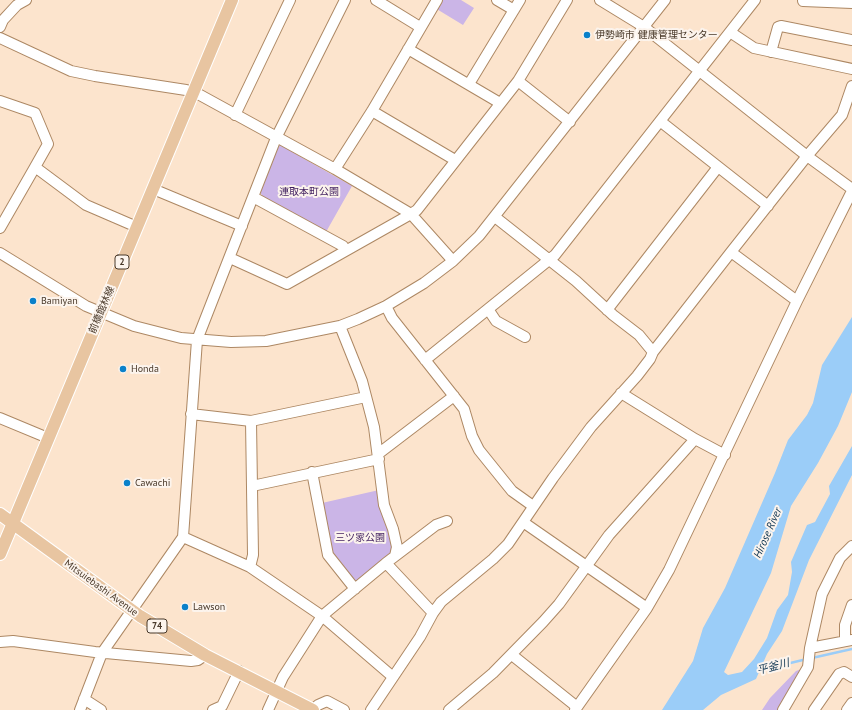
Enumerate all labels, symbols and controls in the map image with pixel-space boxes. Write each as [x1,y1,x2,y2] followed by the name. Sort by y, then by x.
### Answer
[595,29,718,41] place label: 伊勢崎市 健康管理センター
[582,30,592,40] marker: 伊勢崎市 健康管理センター
[279,186,339,198] park label: 連取本町公園
[115,255,129,269] road number: 2
[87,285,117,335] street label: 前橋館林線
[41,295,78,307] place label: Bamiyan
[28,296,38,306] marker: Bamiyan
[131,363,159,375] place label: Honda
[118,364,128,374] marker: Honda
[135,477,170,489] place label: Cawachi
[122,478,132,488] marker: Cawachi
[751,506,785,560] water label: Hirose River
[335,532,385,544] park label: 三ツ家公園
[62,557,140,619] street label: Mitsuiebashi Avenue
[193,601,225,613] place label: Lawson
[180,602,190,612] marker: Lawson
[147,619,167,633] road number: 74
[755,656,791,678] water label: 平釜川

